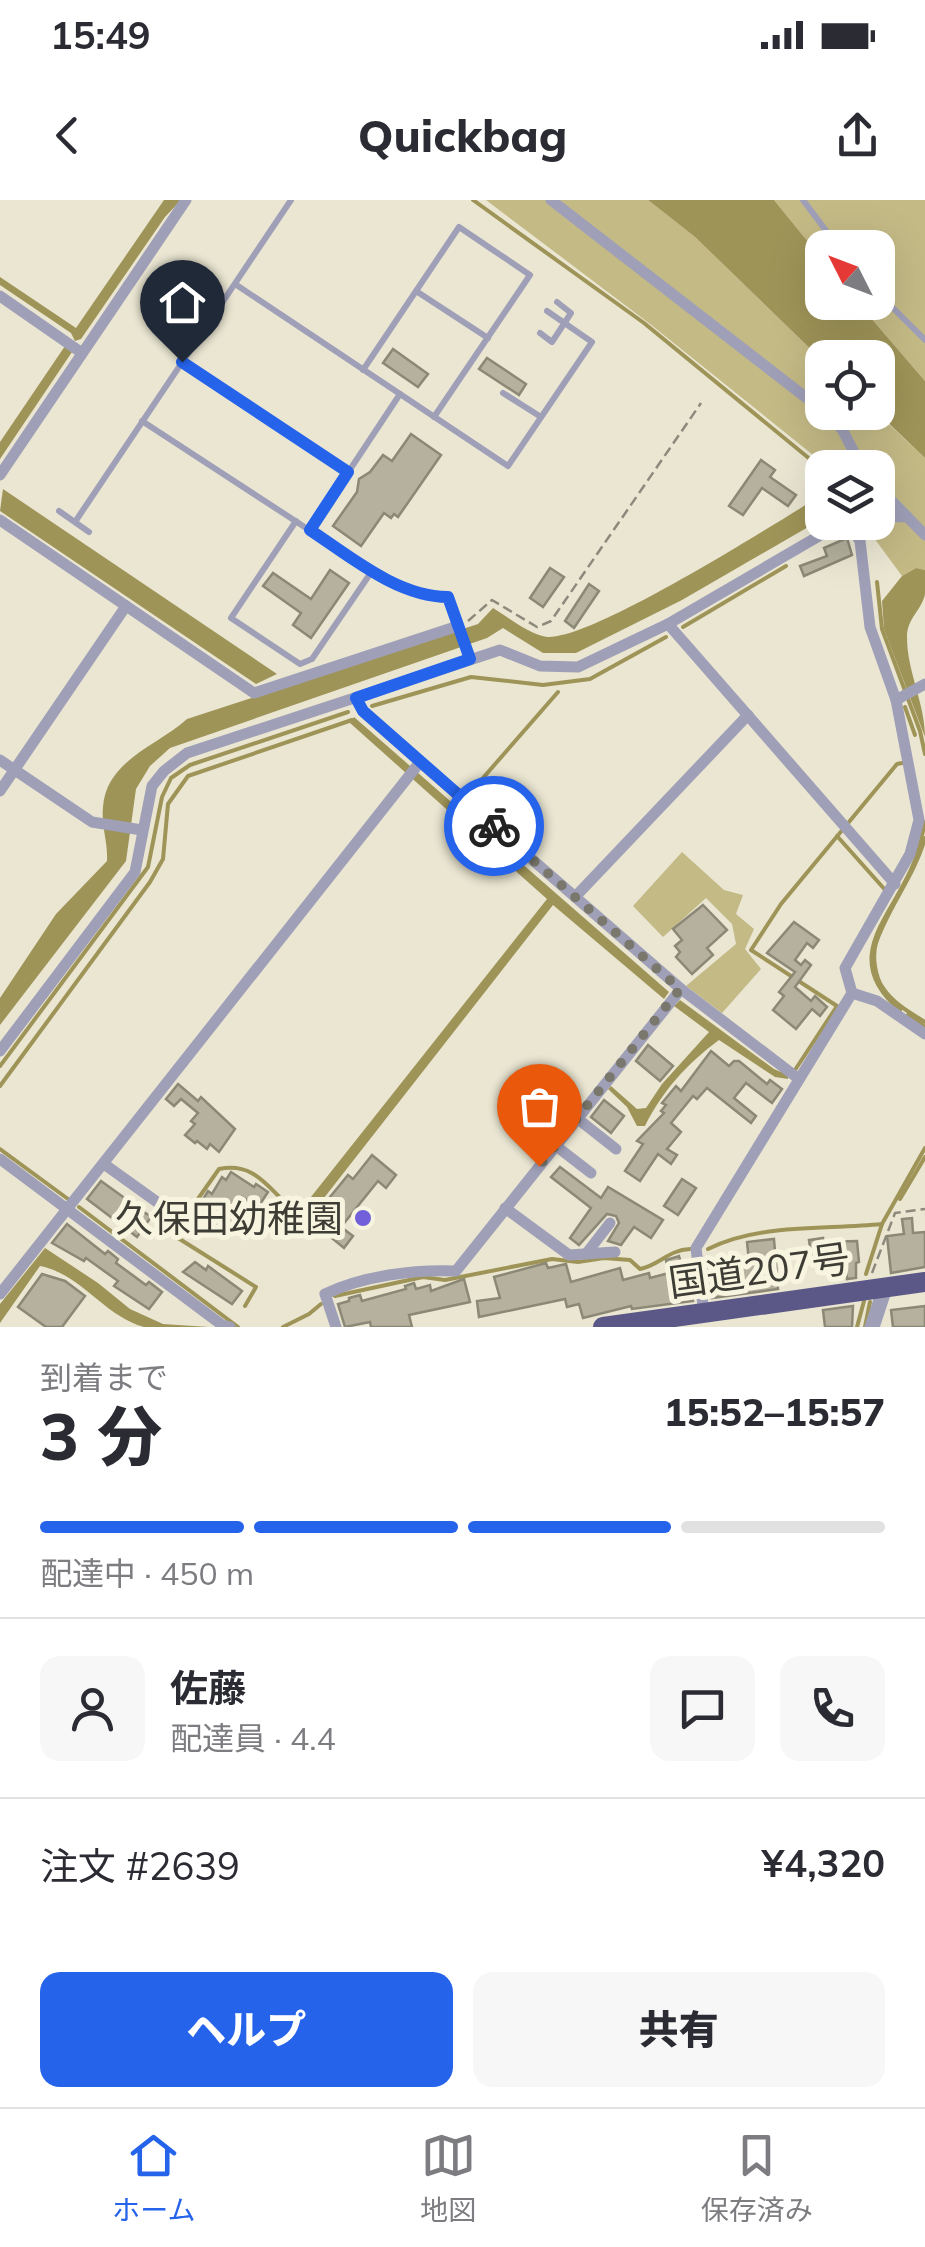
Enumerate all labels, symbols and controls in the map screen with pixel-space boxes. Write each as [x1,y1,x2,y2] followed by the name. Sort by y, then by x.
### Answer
[50,11,151,59] text: 15:49
[358,107,567,163] text: Quickbag
[40,108,95,163] icon: back
[830,108,885,163] icon: share
[805,230,895,320] north arrow
[805,230,895,540] map controls
[140,260,225,363] pin
[155,275,210,330] icon: home
[805,340,895,430] button: locate
[805,450,895,540] button: layers
[444,776,544,876] courier
[467,799,522,854] icon: bike
[497,1064,582,1167] pin
[512,1079,567,1134] icon: bag
[115,1194,343,1242] place label: 久保田幼稚園
[352,1207,374,1229] marker: 久保田幼稚園
[665,1234,853,1306] street label: 国道207号
[40,1357,168,1397] text: 到着まで
[664,1388,885,1436] text: 15:52–15:57
[40,1395,162,1476] text: 3 分
[40,1553,254,1593] text: 配達中 · 450 m
[40,1656,145,1761] button: person
[650,1656,755,1761] button: chat
[780,1656,885,1761] button: phone
[170,1664,246,1712] text: 佐藤
[170,1718,336,1758] text: 配達員 · 4.4
[762,1839,885,1887] text: ¥4,320
[40,1842,240,1890] text: 注文 #2639
[40,1972,453,2087] button: ヘルプ
[473,1972,885,2087] button: 共有
[112,2128,195,2228] tab: ホーム
[420,2128,476,2228] tab: 地図
[701,2128,813,2228] tab: 保存済み

